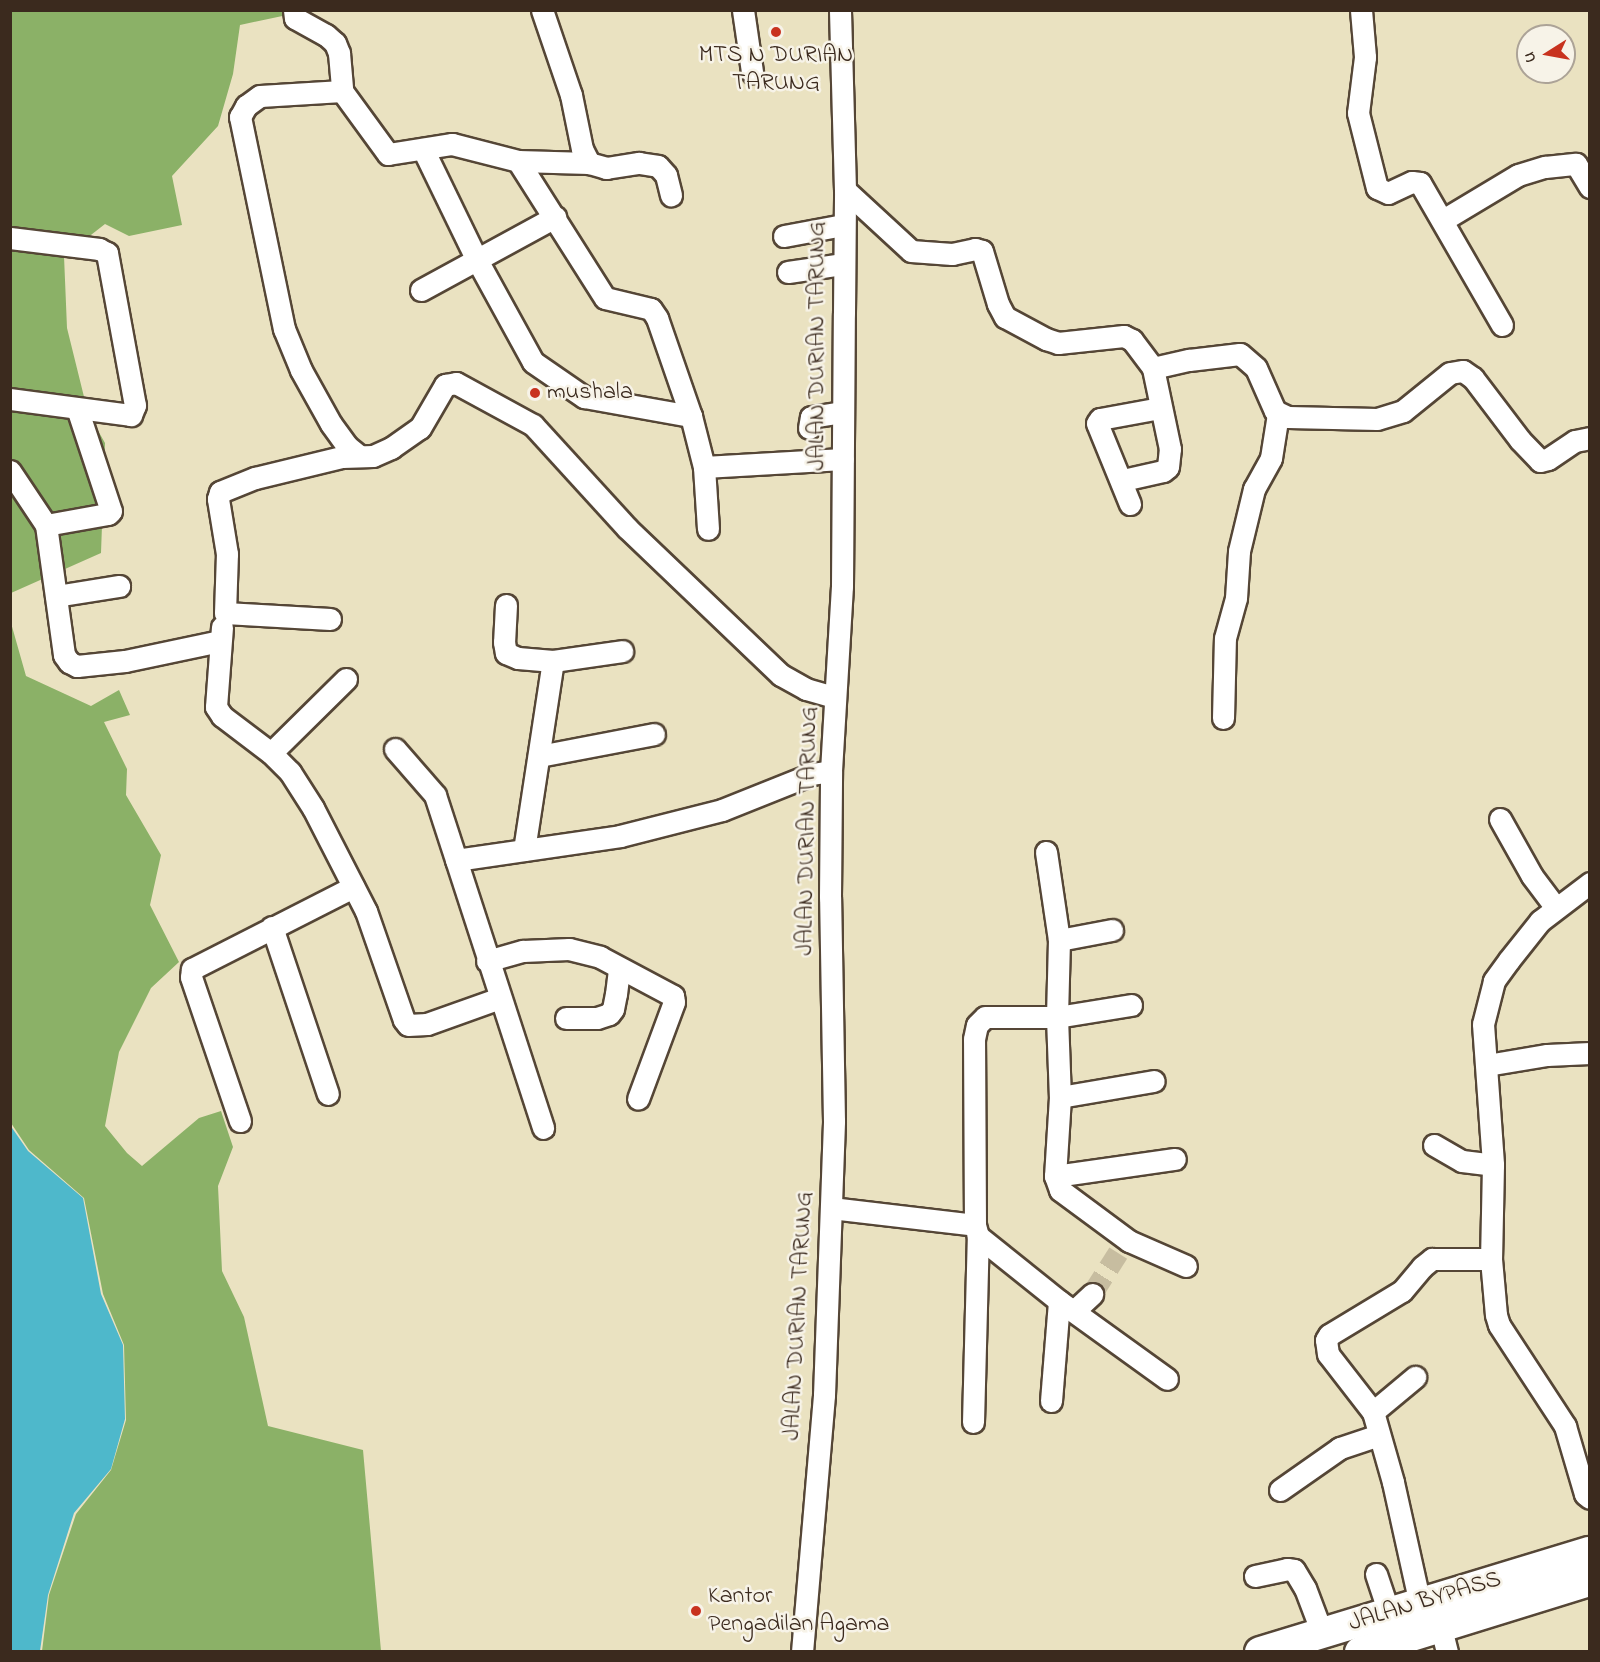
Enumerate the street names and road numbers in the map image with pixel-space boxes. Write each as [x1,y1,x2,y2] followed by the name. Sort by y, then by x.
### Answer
[804,221,832,471] street label: JALAN DURIAN TARUNG
[791,706,825,956] street label: JALAN DURIAN TARUNG
[778,1191,820,1441] street label: JALAN DURIAN TARUNG
[1345,1565,1505,1639] street label: JALAN BYPASS

